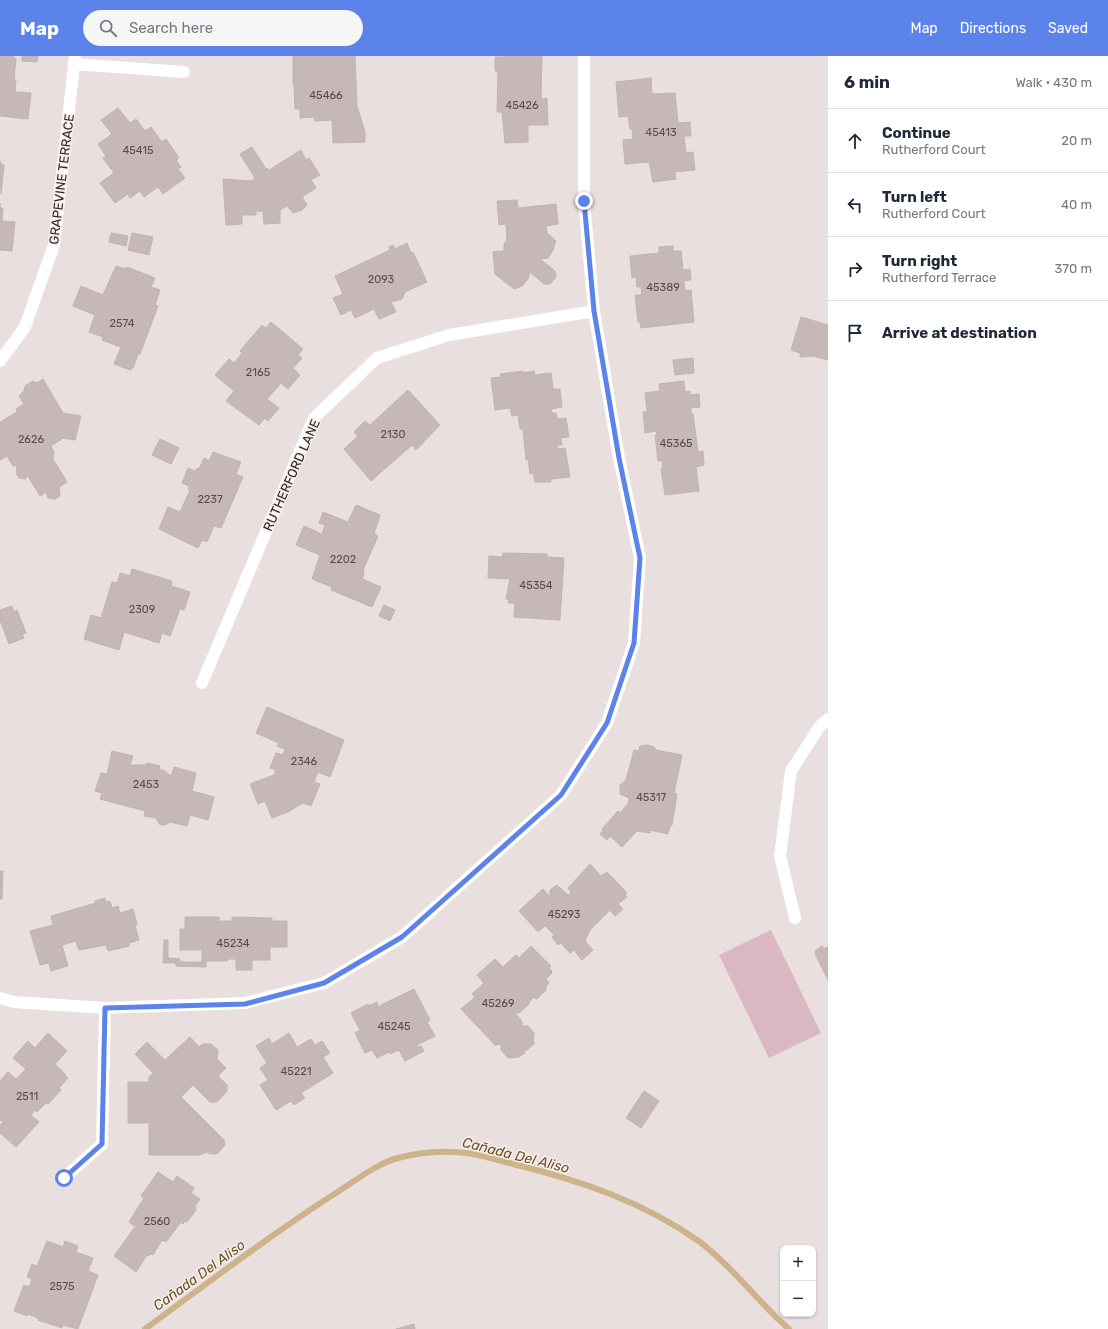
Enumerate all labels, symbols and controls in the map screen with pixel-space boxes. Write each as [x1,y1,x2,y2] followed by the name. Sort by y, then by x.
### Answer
[83,10,363,46] search box
[20,17,59,40] text: Map
[97,17,119,39] icon: search
[129,19,213,37] text: Search here
[911,20,938,37] text: Map
[960,20,1026,37] text: Directions
[1048,20,1088,37] text: Saved
[844,72,890,92] text: 6 min
[1015,75,1092,90] text: Walk · 430 m
[309,89,343,102] house number: 45466
[505,99,539,112] house number: 45426
[46,113,77,245] street label: GRAPEVINE TERRACE
[882,124,951,142] text: Continue
[645,126,677,139] house number: 45413
[844,130,866,152] icon: ahead
[1061,133,1092,148] text: 20 m
[882,142,986,157] text: Rutherford Court
[122,144,154,157] house number: 45415
[882,188,947,206] text: Turn left
[575,192,593,210] route end
[844,194,866,216] icon: left
[1061,197,1092,212] text: 40 m
[882,206,986,221] text: Rutherford Court
[882,252,957,270] text: Turn right
[844,258,866,280] icon: right
[1055,261,1092,276] text: 370 m
[882,270,996,285] text: Rutherford Terrace
[368,273,395,286] house number: 2093
[646,281,680,294] house number: 45389
[109,317,135,330] house number: 2574
[844,322,866,344] icon: arrive
[882,324,1037,342] text: Arrive at destination
[246,366,271,379] house number: 2165
[260,417,323,533] street label: RUTHERFORD LANE
[381,428,405,441] house number: 2130
[18,433,44,446] house number: 2626
[659,437,693,450] house number: 45365
[197,493,223,506] house number: 2237
[330,553,356,566] house number: 2202
[519,579,553,592] house number: 45354
[129,603,155,616] house number: 2309
[291,755,318,768] house number: 2346
[133,778,160,791] house number: 2453
[636,791,666,804] house number: 45317
[548,908,581,921] house number: 45293
[216,937,250,950] house number: 45234
[482,997,514,1010] house number: 45269
[377,1020,411,1033] house number: 45245
[281,1065,312,1078] house number: 45221
[16,1090,38,1103] house number: 2511
[461,1134,571,1177] water label: Cañada Del Aliso
[55,1169,73,1187] route start
[144,1215,170,1228] house number: 2560
[150,1236,249,1315] water label: Cañada Del Aliso
[780,1245,816,1317] map controls
[780,1245,816,1281] button: +
[49,1280,75,1293] house number: 2575
[780,1281,816,1317] button: −

